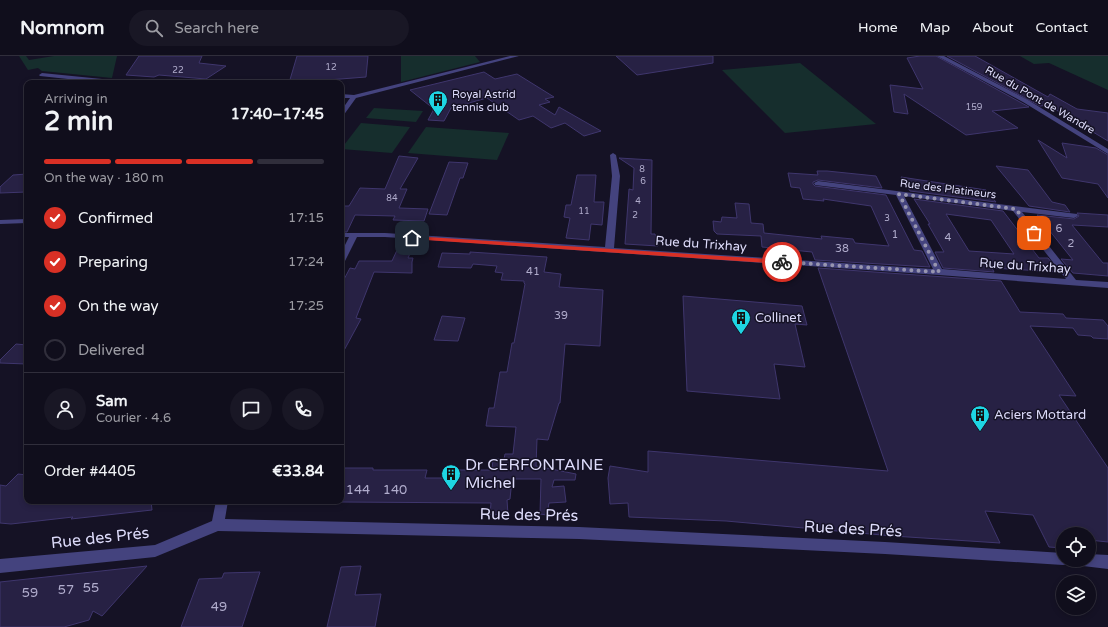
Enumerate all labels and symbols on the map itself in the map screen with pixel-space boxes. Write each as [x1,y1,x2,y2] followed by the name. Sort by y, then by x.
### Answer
[325,62,337,73] house number: 12
[983,63,1097,137] street label: Rue du Pont de Wandre
[172,65,184,76] house number: 22
[452,88,516,114] place label: Royal Astrid tennis club
[427,89,449,117] building icon: Royal Astrid tennis club
[966,102,983,113] house number: 159
[639,164,645,175] house number: 8
[640,176,646,187] house number: 6
[899,177,997,201] street label: Rue des Platineurs
[386,193,398,204] house number: 84
[635,196,641,207] house number: 4
[578,206,590,217] house number: 11
[632,210,638,221] house number: 2
[884,213,890,224] house number: 3
[1017,216,1051,250] pin
[395,221,429,255] pin
[1056,222,1063,235] house number: 6
[892,228,898,241] house number: 1
[945,231,952,244] house number: 4
[655,233,747,255] street label: Rue du Trixhay
[1068,237,1075,250] house number: 2
[762,242,802,282] courier
[835,242,849,255] house number: 38
[979,255,1071,277] street label: Rue du Trixhay
[526,265,540,278] house number: 41
[730,307,752,335] building icon: Collinet
[554,309,568,322] house number: 39
[755,310,802,326] place label: Collinet
[969,404,991,432] building icon: Aciers Mottard
[994,407,1086,423] place label: Aciers Mottard
[465,455,603,493] place label: Dr CERFONTAINE Michel
[440,463,462,491] building icon: Dr CERFONTAINE Michel
[346,482,370,498] house number: 144
[383,482,407,498] house number: 140
[480,504,578,526] street label: Rue des Prés
[803,516,903,542] street label: Rue des Prés
[50,523,150,553] street label: Rue des Prés
[83,580,99,596] house number: 55
[58,582,74,598] house number: 57
[22,585,38,601] house number: 59
[211,599,227,615] house number: 49

